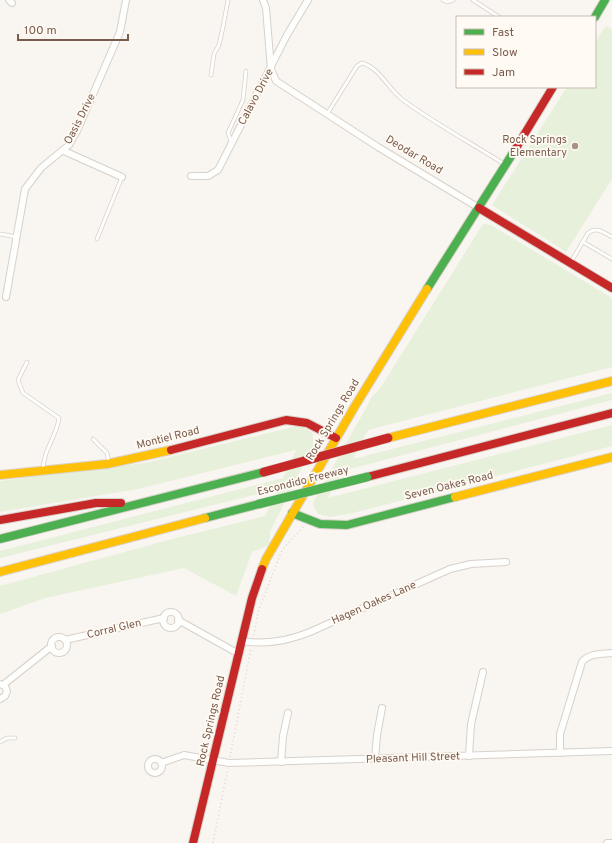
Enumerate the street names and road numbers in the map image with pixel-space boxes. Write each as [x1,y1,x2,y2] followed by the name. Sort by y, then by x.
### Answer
[235,66,277,128] street label: Calavo Drive
[61,91,99,147] street label: Oasis Drive
[383,132,445,178] street label: Deodar Road
[303,377,363,463] street label: Rock Springs Road
[135,423,201,453] street label: Montiel Road
[256,463,350,499] street label: Escondido Freeway
[403,468,495,504] street label: Seven Oakes Road
[329,578,419,628] street label: Hagen Oakes Lane
[85,616,143,642] street label: Corral Glen
[194,674,228,768] street label: Rock Springs Road
[366,749,460,767] street label: Pleasant Hill Street

